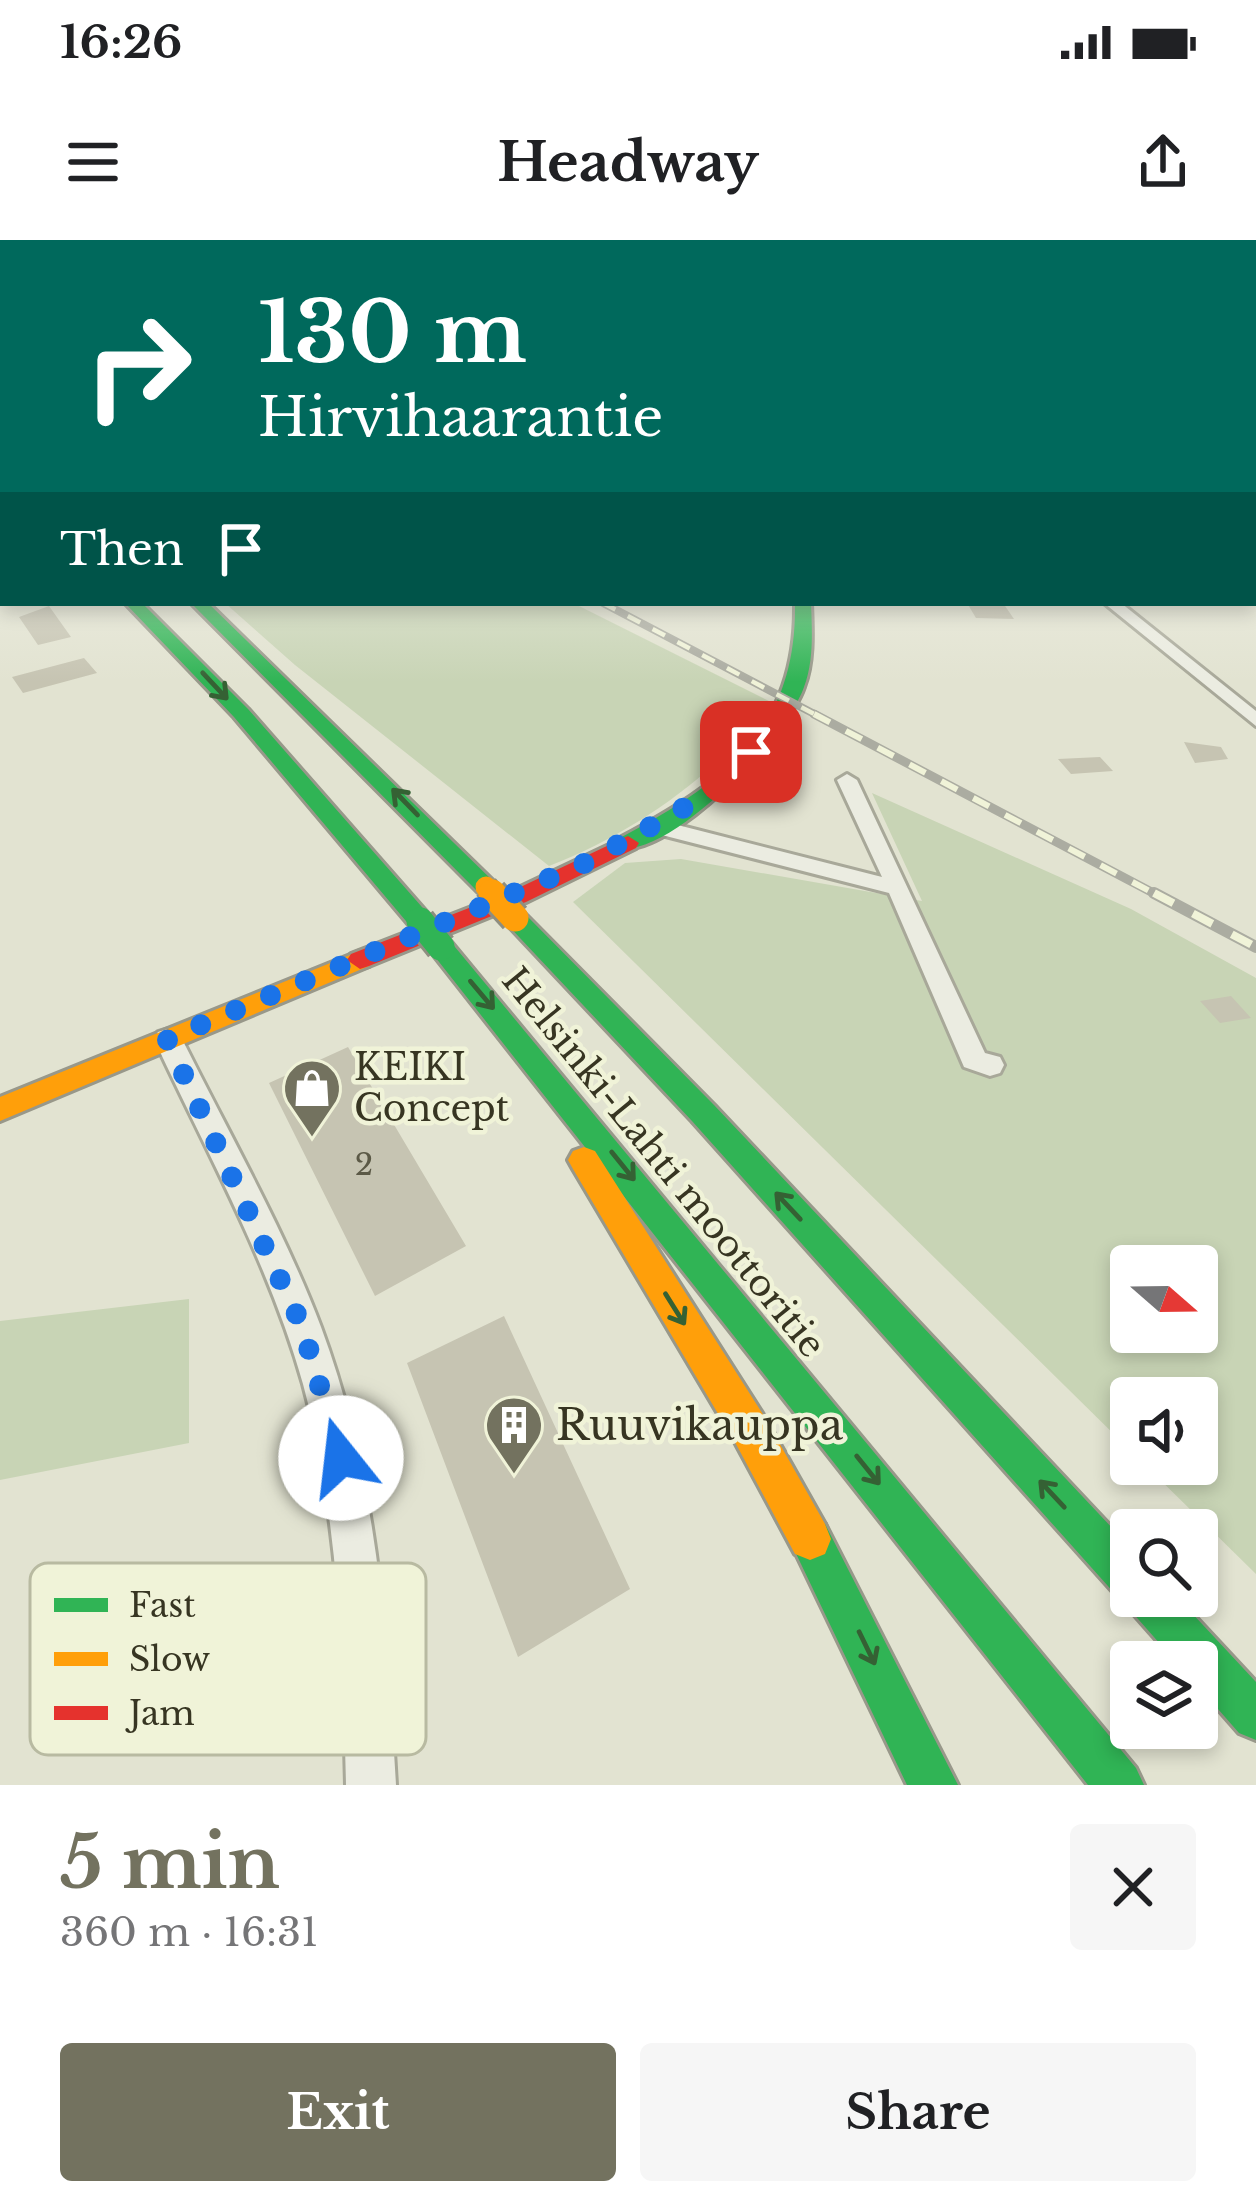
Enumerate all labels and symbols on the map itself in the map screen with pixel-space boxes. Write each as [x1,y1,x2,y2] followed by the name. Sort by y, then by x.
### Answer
[201,671,229,700] one-way arrow
[700,701,802,803] pin
[392,788,420,817] one-way arrow
[492,958,835,1366] street label: Helsinki-Lahti moottoritie
[468,979,496,1010] one-way arrow
[354,1045,510,1131] place label: KEIKI Concept
[281,1057,343,1139] shop icon: KEIKI Concept
[355,1146,373,1183] house number: 2
[609,1150,636,1182] one-way arrow
[775,1192,803,1222] one-way arrow
[1110,1245,1218,1353] north arrow
[663,1291,687,1325] one-way arrow
[483,1394,545,1476] building icon: Ruuvikauppa
[278,1395,404,1521] position arrow
[556,1399,844,1451] place label: Ruuvikauppa
[854,1454,881,1485] one-way arrow
[1039,1479,1066,1509] one-way arrow
[30,1563,426,1755] legend
[129,1585,196,1626] text: Fast
[857,1629,879,1665] one-way arrow
[129,1639,210,1680] text: Slow
[125,1693,195,1734] text: Jam

